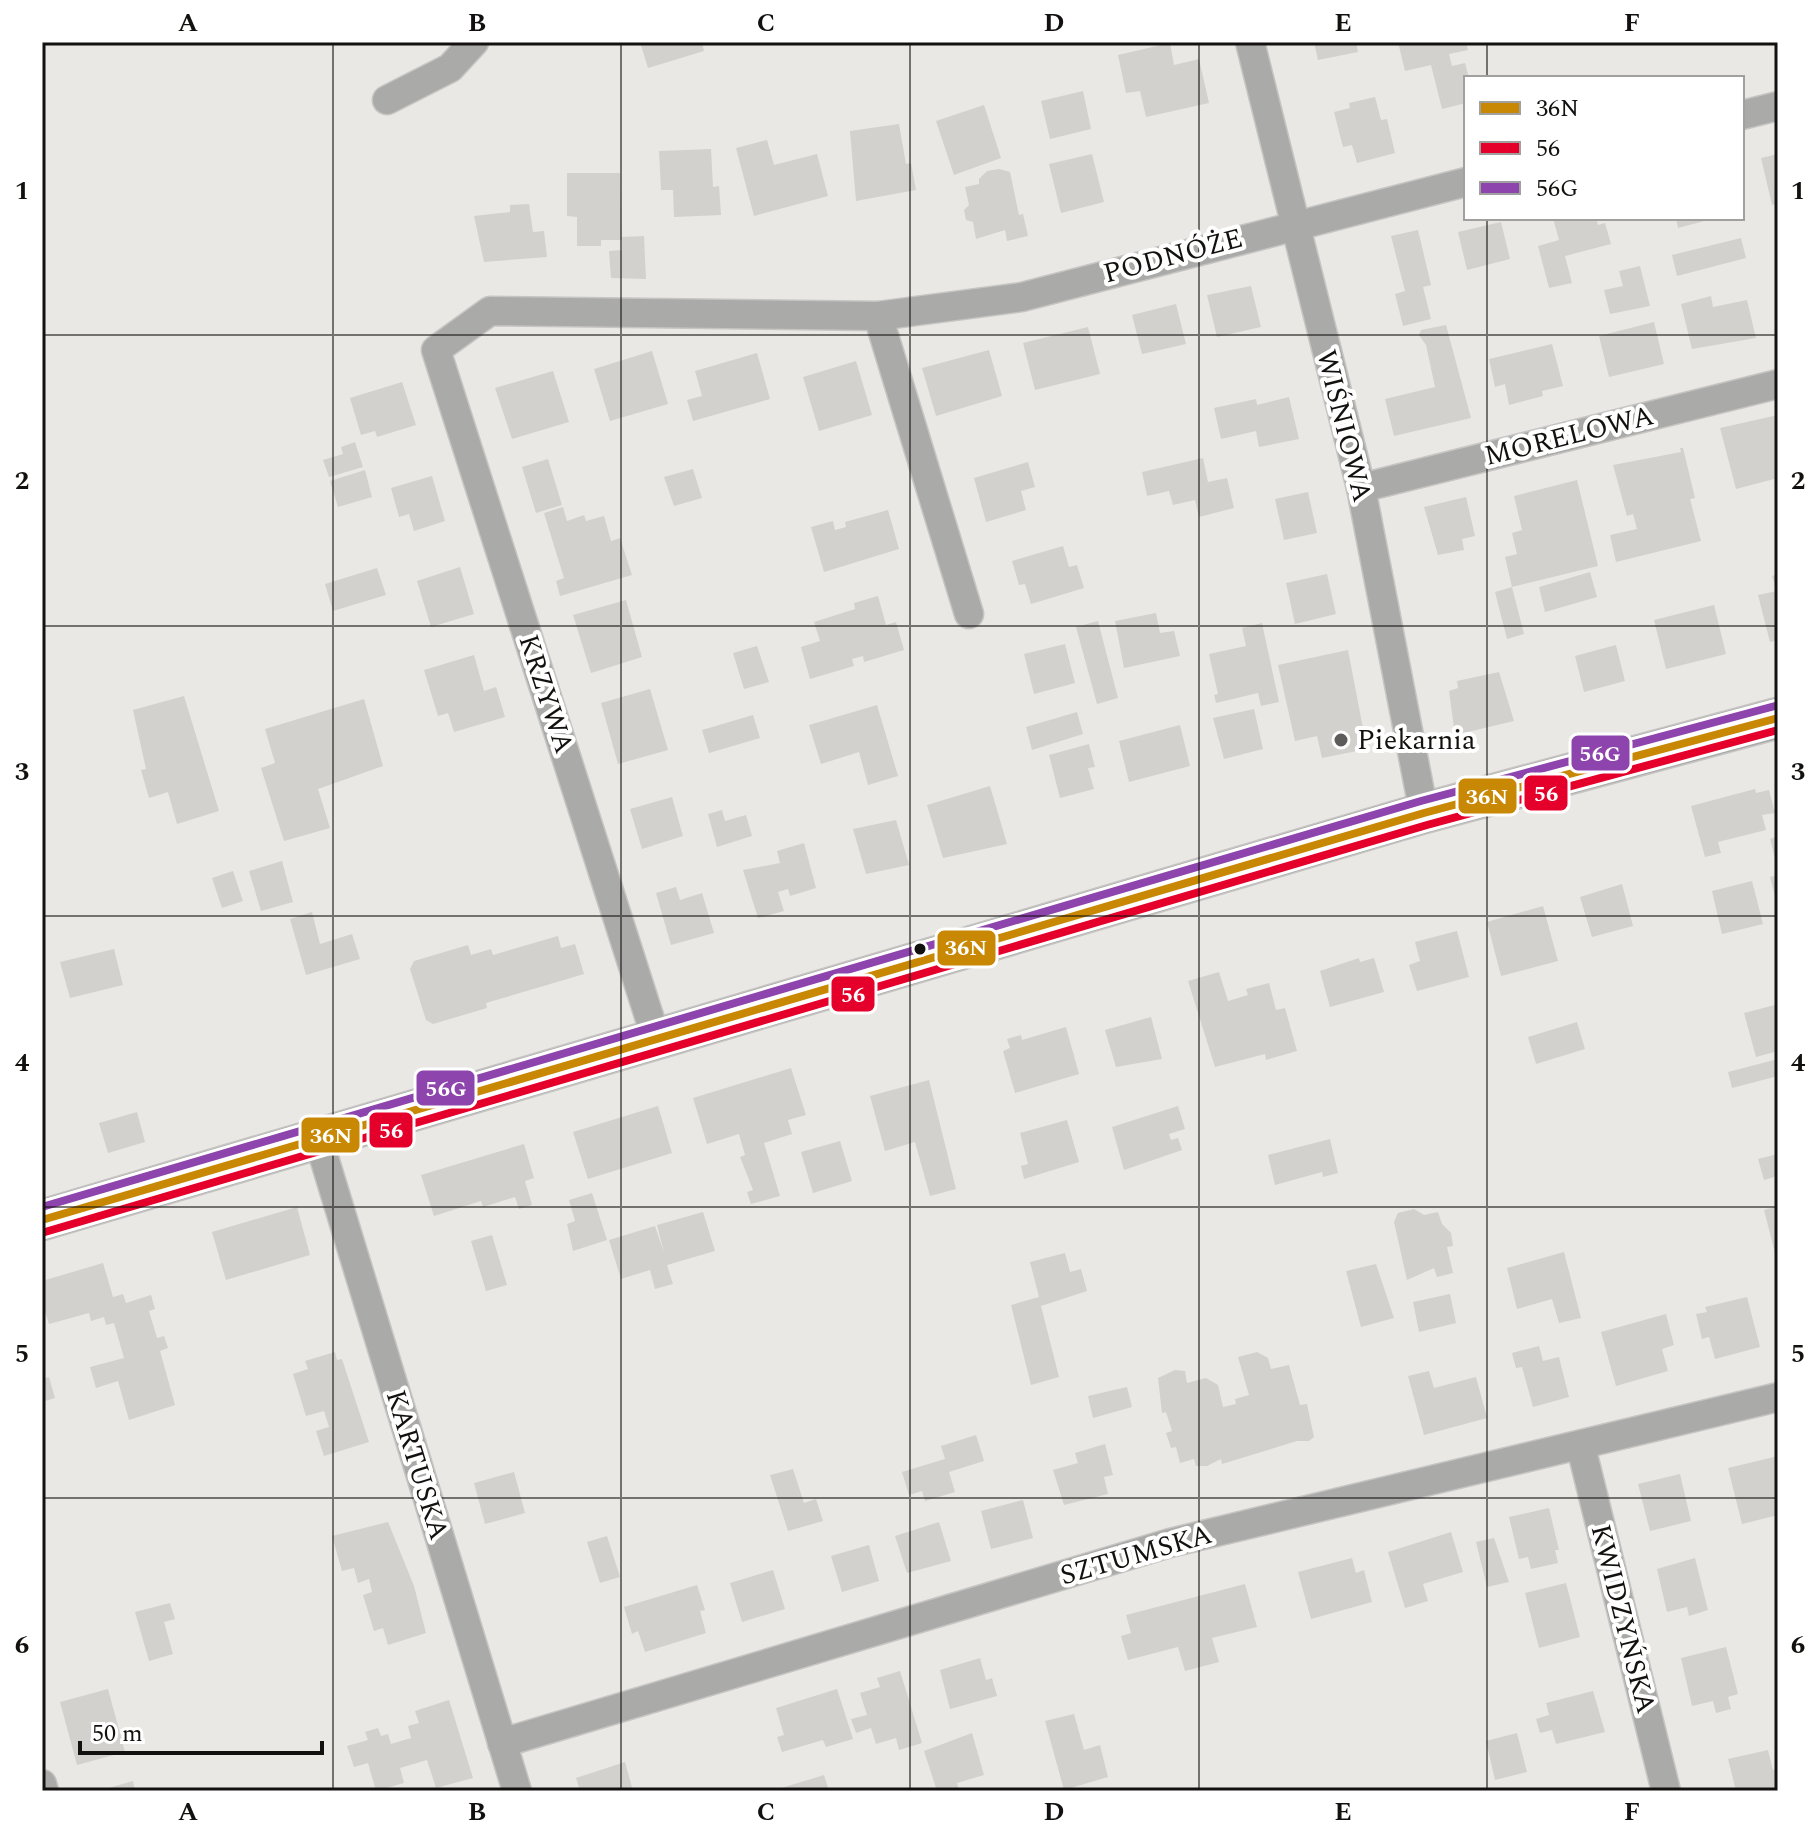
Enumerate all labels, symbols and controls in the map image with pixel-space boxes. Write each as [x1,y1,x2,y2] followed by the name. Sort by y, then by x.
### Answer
[178,3,198,43] text: A
[468,3,486,43] text: B
[757,3,775,43] text: C
[1044,3,1064,43] text: D
[1334,3,1352,43] text: E
[1624,3,1640,43] text: F
[1464,76,1744,220] legend
[1536,91,1579,127] text: 36N
[1536,131,1560,167] text: 56
[15,171,29,211] text: 1
[1536,171,1578,207] text: 56G
[1791,171,1805,211] text: 1
[1098,217,1248,295] street label: PODNÓŻE
[1304,345,1384,507] street label: WIŚNIOWA
[1480,394,1658,478] street label: MORELOWA
[15,461,29,501] text: 2
[1791,461,1805,501] text: 2
[507,629,585,759] street label: KRZYWA
[1357,719,1476,762] place label: Piekarnia
[1332,731,1350,749] marker: Piekarnia
[1570,734,1631,772] line badge: 56G
[1579,738,1621,771] text: 56G
[15,752,29,792] text: 3
[1791,752,1805,792] text: 3
[1523,774,1569,812] line badge: 56
[1457,777,1518,815] line badge: 36N
[1534,778,1558,811] text: 56
[1466,781,1508,814] text: 36N
[936,929,997,967] line badge: 36N
[945,932,987,965] text: 36N
[912,941,928,957] unlabelled marker
[830,975,876,1013] line badge: 56
[841,979,865,1012] text: 56
[15,1043,30,1083] text: 4
[1791,1043,1806,1083] text: 4
[415,1069,476,1107] line badge: 56G
[425,1073,467,1106] text: 56G
[368,1111,414,1149] line badge: 56
[379,1115,403,1148] text: 56
[300,1116,361,1154] line badge: 36N
[310,1120,352,1153] text: 36N
[15,1334,29,1374] text: 5
[1791,1334,1805,1374] text: 5
[374,1384,460,1546] street label: KARTUSKA
[1055,1513,1217,1597] street label: SZTUMSKA
[1579,1520,1667,1718] street label: KWIDZYŃSKA
[15,1625,29,1665] text: 6
[1791,1625,1805,1665] text: 6
[80,1705,322,1755] scale bar
[92,1716,143,1752] text: 50 m
[178,1792,198,1832] text: A
[468,1792,486,1832] text: B
[757,1792,775,1832] text: C
[1044,1792,1064,1832] text: D
[1334,1792,1352,1832] text: E
[1624,1792,1640,1832] text: F

